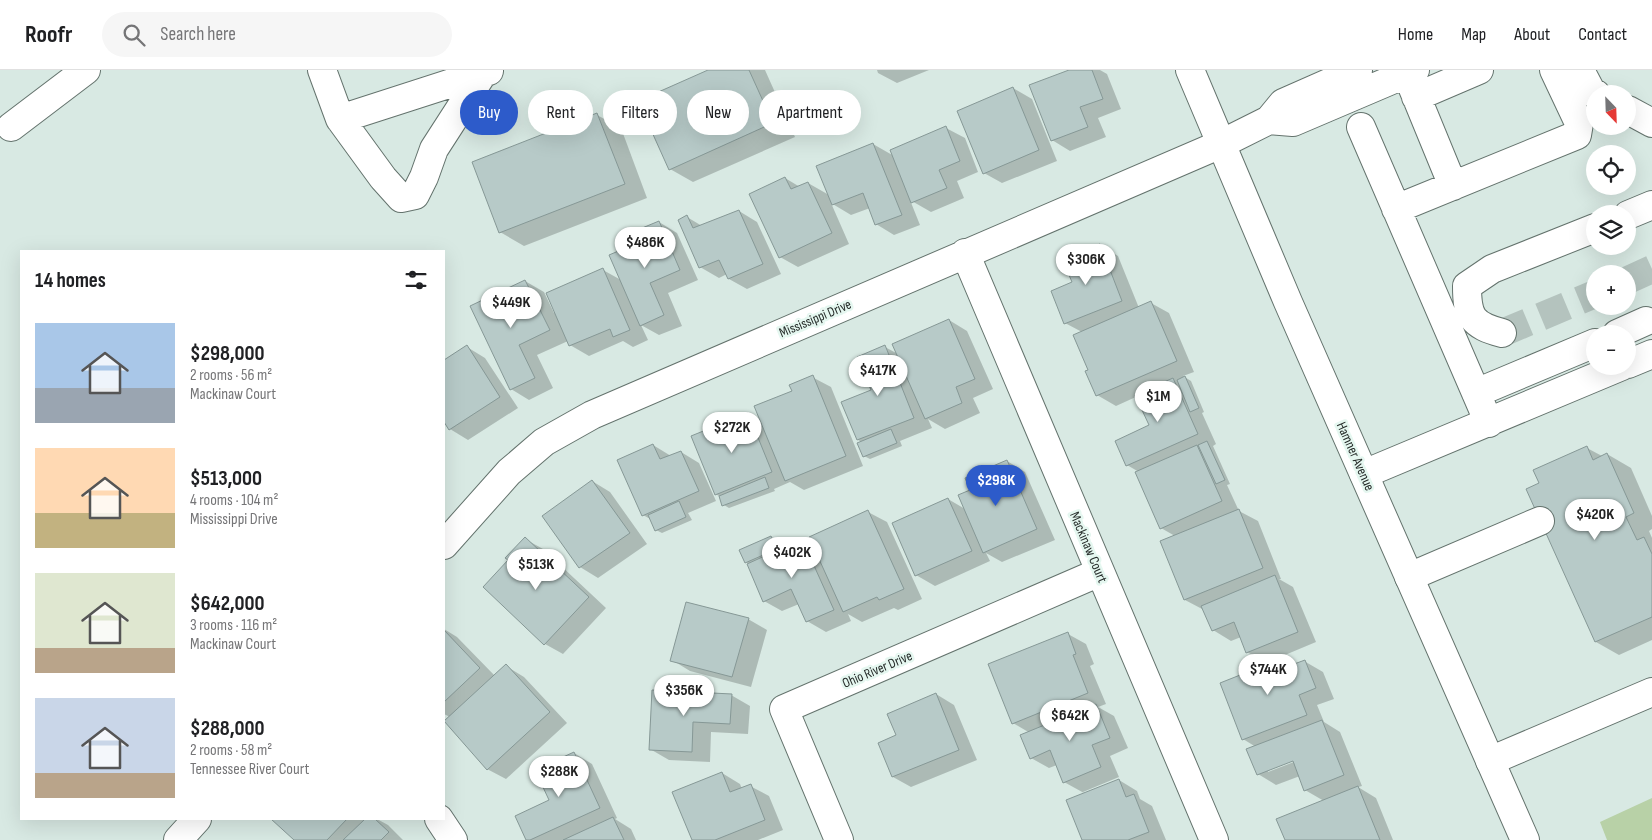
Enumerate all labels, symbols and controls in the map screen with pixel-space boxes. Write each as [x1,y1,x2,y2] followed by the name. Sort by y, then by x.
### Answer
[102,12,452,57] search box
[25,20,72,49] text: Roofr
[120,21,148,49] icon: search
[160,23,236,46] text: Search here
[1398,24,1433,45] text: Home
[1461,24,1486,45] text: Map
[1514,24,1550,45] text: About
[1578,24,1627,45] text: Contact
[1586,85,1636,135] north arrow
[1586,85,1636,375] map controls
[460,90,518,135] chip: Buy
[528,90,593,135] chip: Rent
[603,90,677,135] chip: Filters
[687,90,749,135] chip: New
[759,90,861,135] chip: Apartment
[1586,145,1636,195] button: locate
[1586,205,1636,255] button: layers
[610,226,680,269] pin: $486K
[626,233,664,252] text: $486K
[1051,244,1121,286] pin: $306K
[1067,250,1105,269] text: $306K
[1586,265,1636,315] button: +
[402,266,430,294] icon: filters
[35,268,106,293] text: 14 homes
[476,286,546,329] pin: $449K
[492,293,530,312] text: $449K
[777,296,854,341] street label: Mississippi Drive
[1586,325,1636,375] button: −
[190,341,264,366] text: $298,000
[75,343,135,403] icon: home
[843,354,913,397] pin: $417K
[860,361,896,380] text: $417K
[190,366,272,385] text: 2 rooms · 56 m²
[1134,380,1182,423] pin: $1M
[190,385,276,404] text: Mackinaw Court
[1146,387,1170,406] text: $1M
[697,412,767,454] pin: $272K
[713,418,751,437] text: $272K
[1333,419,1378,493] street label: Hamner Avenue
[961,464,1031,507] pin: $298K
[190,466,262,491] text: $513,000
[75,468,135,528] icon: home
[977,471,1015,490] text: $298K
[190,491,278,510] text: 4 rooms · 104 m²
[1560,498,1630,541] pin: $420K
[1576,505,1614,524] text: $420K
[1066,509,1111,585] street label: Mackinaw Court
[190,510,278,529] text: Mississippi Drive
[757,536,827,579] pin: $402K
[773,543,811,562] text: $402K
[501,548,571,591] pin: $513K
[518,555,554,574] text: $513K
[190,591,265,616] text: $642,000
[75,593,135,653] icon: home
[190,616,277,635] text: 3 rooms · 116 m²
[190,635,276,654] text: Mackinaw Court
[840,647,915,692] street label: Ohio River Drive
[1233,654,1303,696] pin: $744K
[1249,660,1287,679] text: $744K
[649,674,719,717] pin: $356K
[665,681,703,700] text: $356K
[1035,700,1105,742] pin: $642K
[1051,706,1089,725] text: $642K
[190,716,264,741] text: $288,000
[75,718,135,778] icon: home
[190,741,272,760] text: 2 rooms · 58 m²
[524,756,594,798] pin: $288K
[190,760,309,779] text: Tennessee River Court
[540,762,578,781] text: $288K

